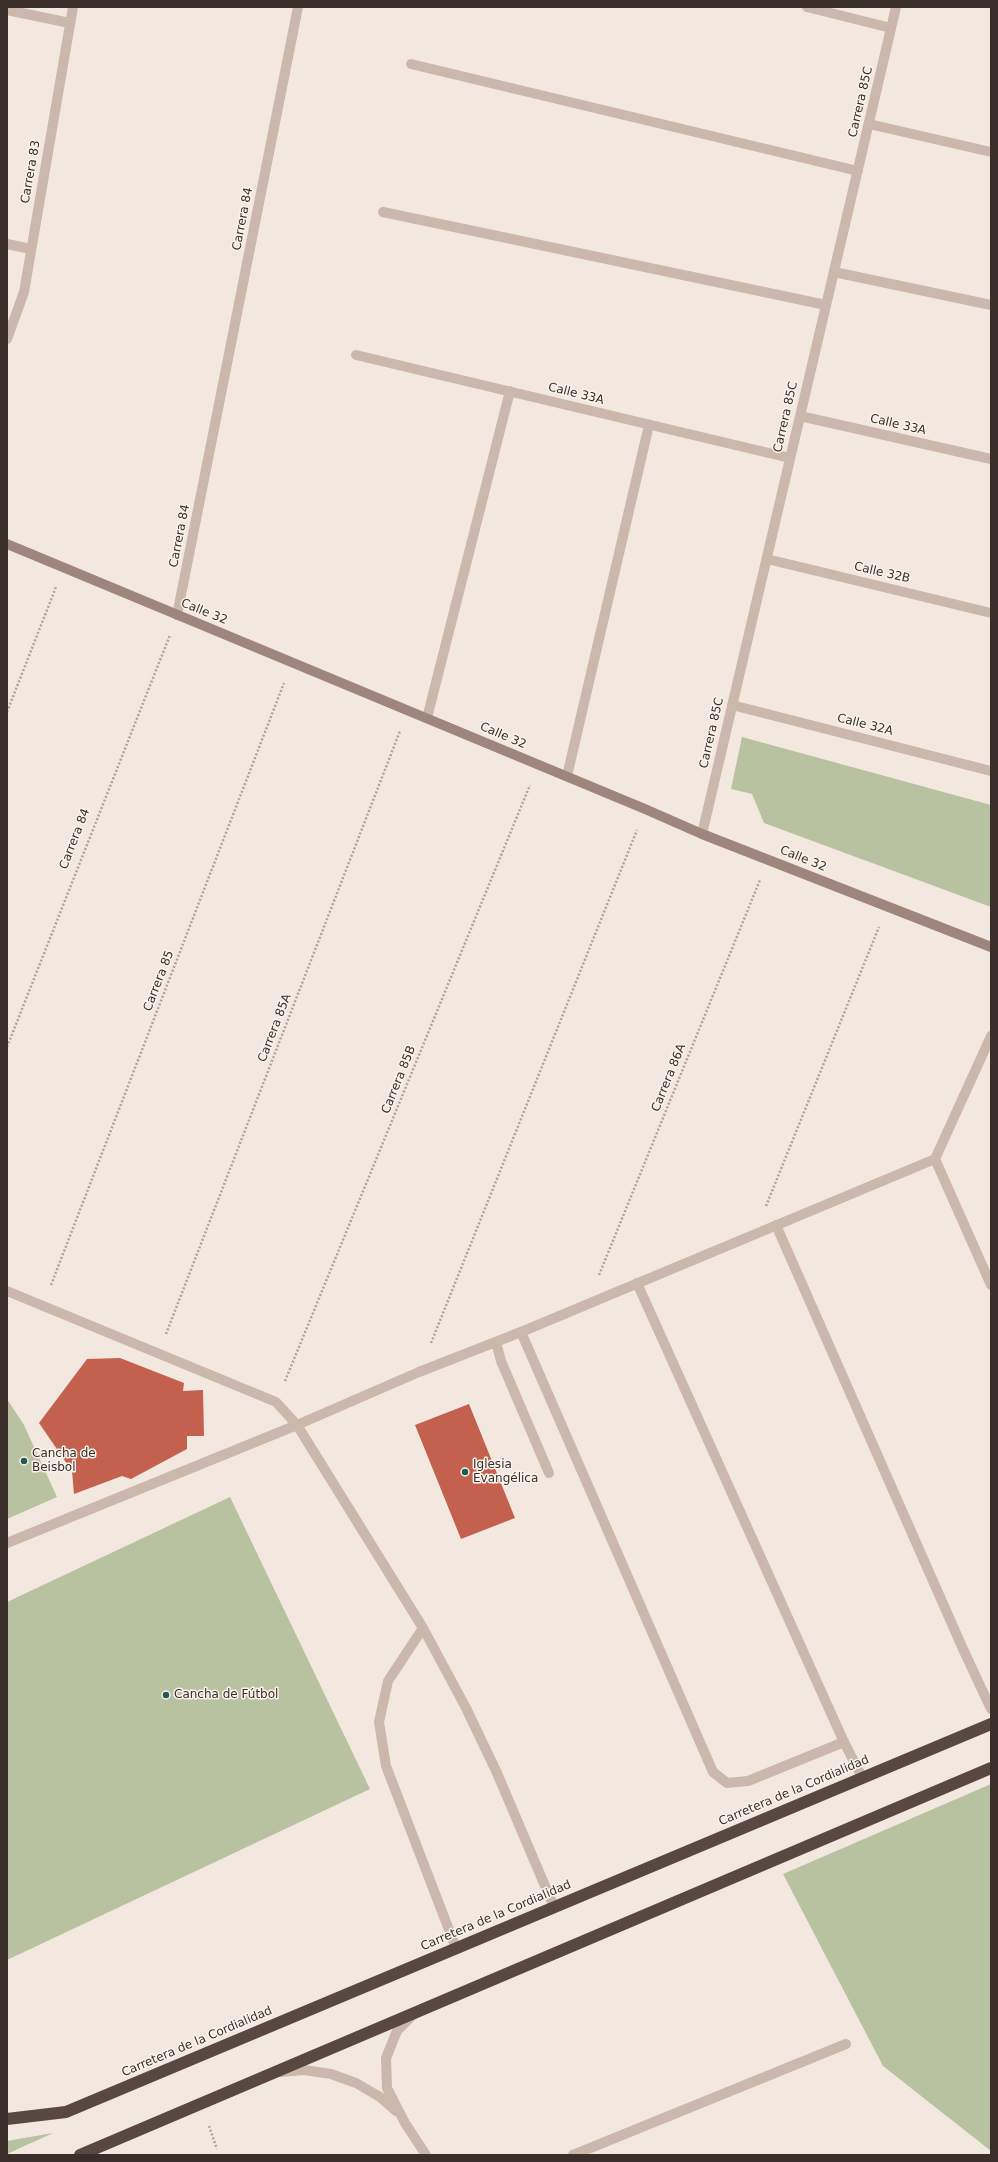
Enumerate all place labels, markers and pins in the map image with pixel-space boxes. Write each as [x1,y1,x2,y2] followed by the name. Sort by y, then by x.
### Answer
[32,1447,96,1475] place label: Cancha de Beisbol
[19,1456,29,1466] marker: Cancha de Beisbol
[473,1458,538,1486] place label: Iglesia Evangélica
[460,1467,470,1477] marker: Iglesia Evangélica
[174,1688,278,1702] place label: Cancha de Fútbol
[161,1690,171,1700] marker: Cancha de Fútbol

